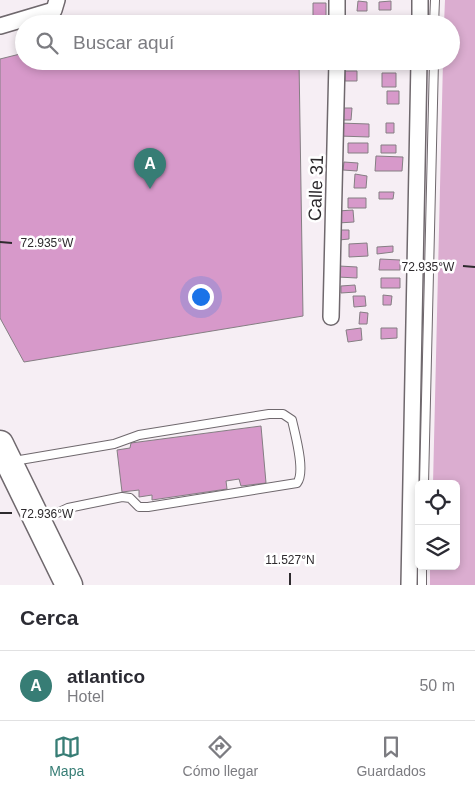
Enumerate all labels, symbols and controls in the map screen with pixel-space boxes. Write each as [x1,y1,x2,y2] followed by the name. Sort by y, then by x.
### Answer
[15,15,460,70] search box
[33,29,61,57] icon: search
[73,32,174,53] text: Buscar aquí
[134,148,166,189] pin: A
[305,155,327,221] street label: Calle 31
[21,236,74,250] text: 72.935°W
[402,260,455,274] text: 72.935°W
[188,284,214,310] your location
[415,480,460,570] map controls
[415,480,460,525] button: locate
[21,507,74,521] text: 72.936°W
[415,525,460,570] button: layers
[265,553,315,567] text: 11.527°N
[20,606,78,629] text: Cerca
[67,666,145,687] text: atlantico
[30,677,42,694] text: A
[419,677,455,694] text: 50 m
[67,688,104,705] text: Hotel
[49,733,84,779] tab: Mapa
[183,733,258,779] tab: Cómo llegar
[356,733,426,779] tab: Guardados

